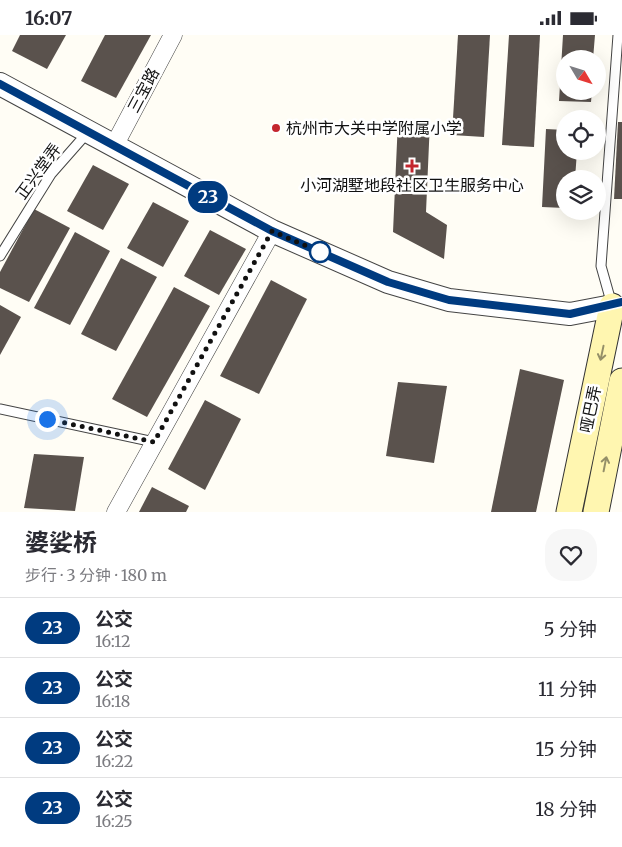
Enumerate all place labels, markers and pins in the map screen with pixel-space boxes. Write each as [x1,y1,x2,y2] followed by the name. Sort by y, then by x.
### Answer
[286,118,462,138] place label: 杭州市大关中学附属小学
[270,122,282,134] marker: 杭州市大关中学附属小学
[405,159,419,173] marker: 小河湖墅地段社区卫生服务中心
[300,175,524,195] place label: 小河湖墅地段社区卫生服务中心
[309,241,331,263] unlabelled marker

